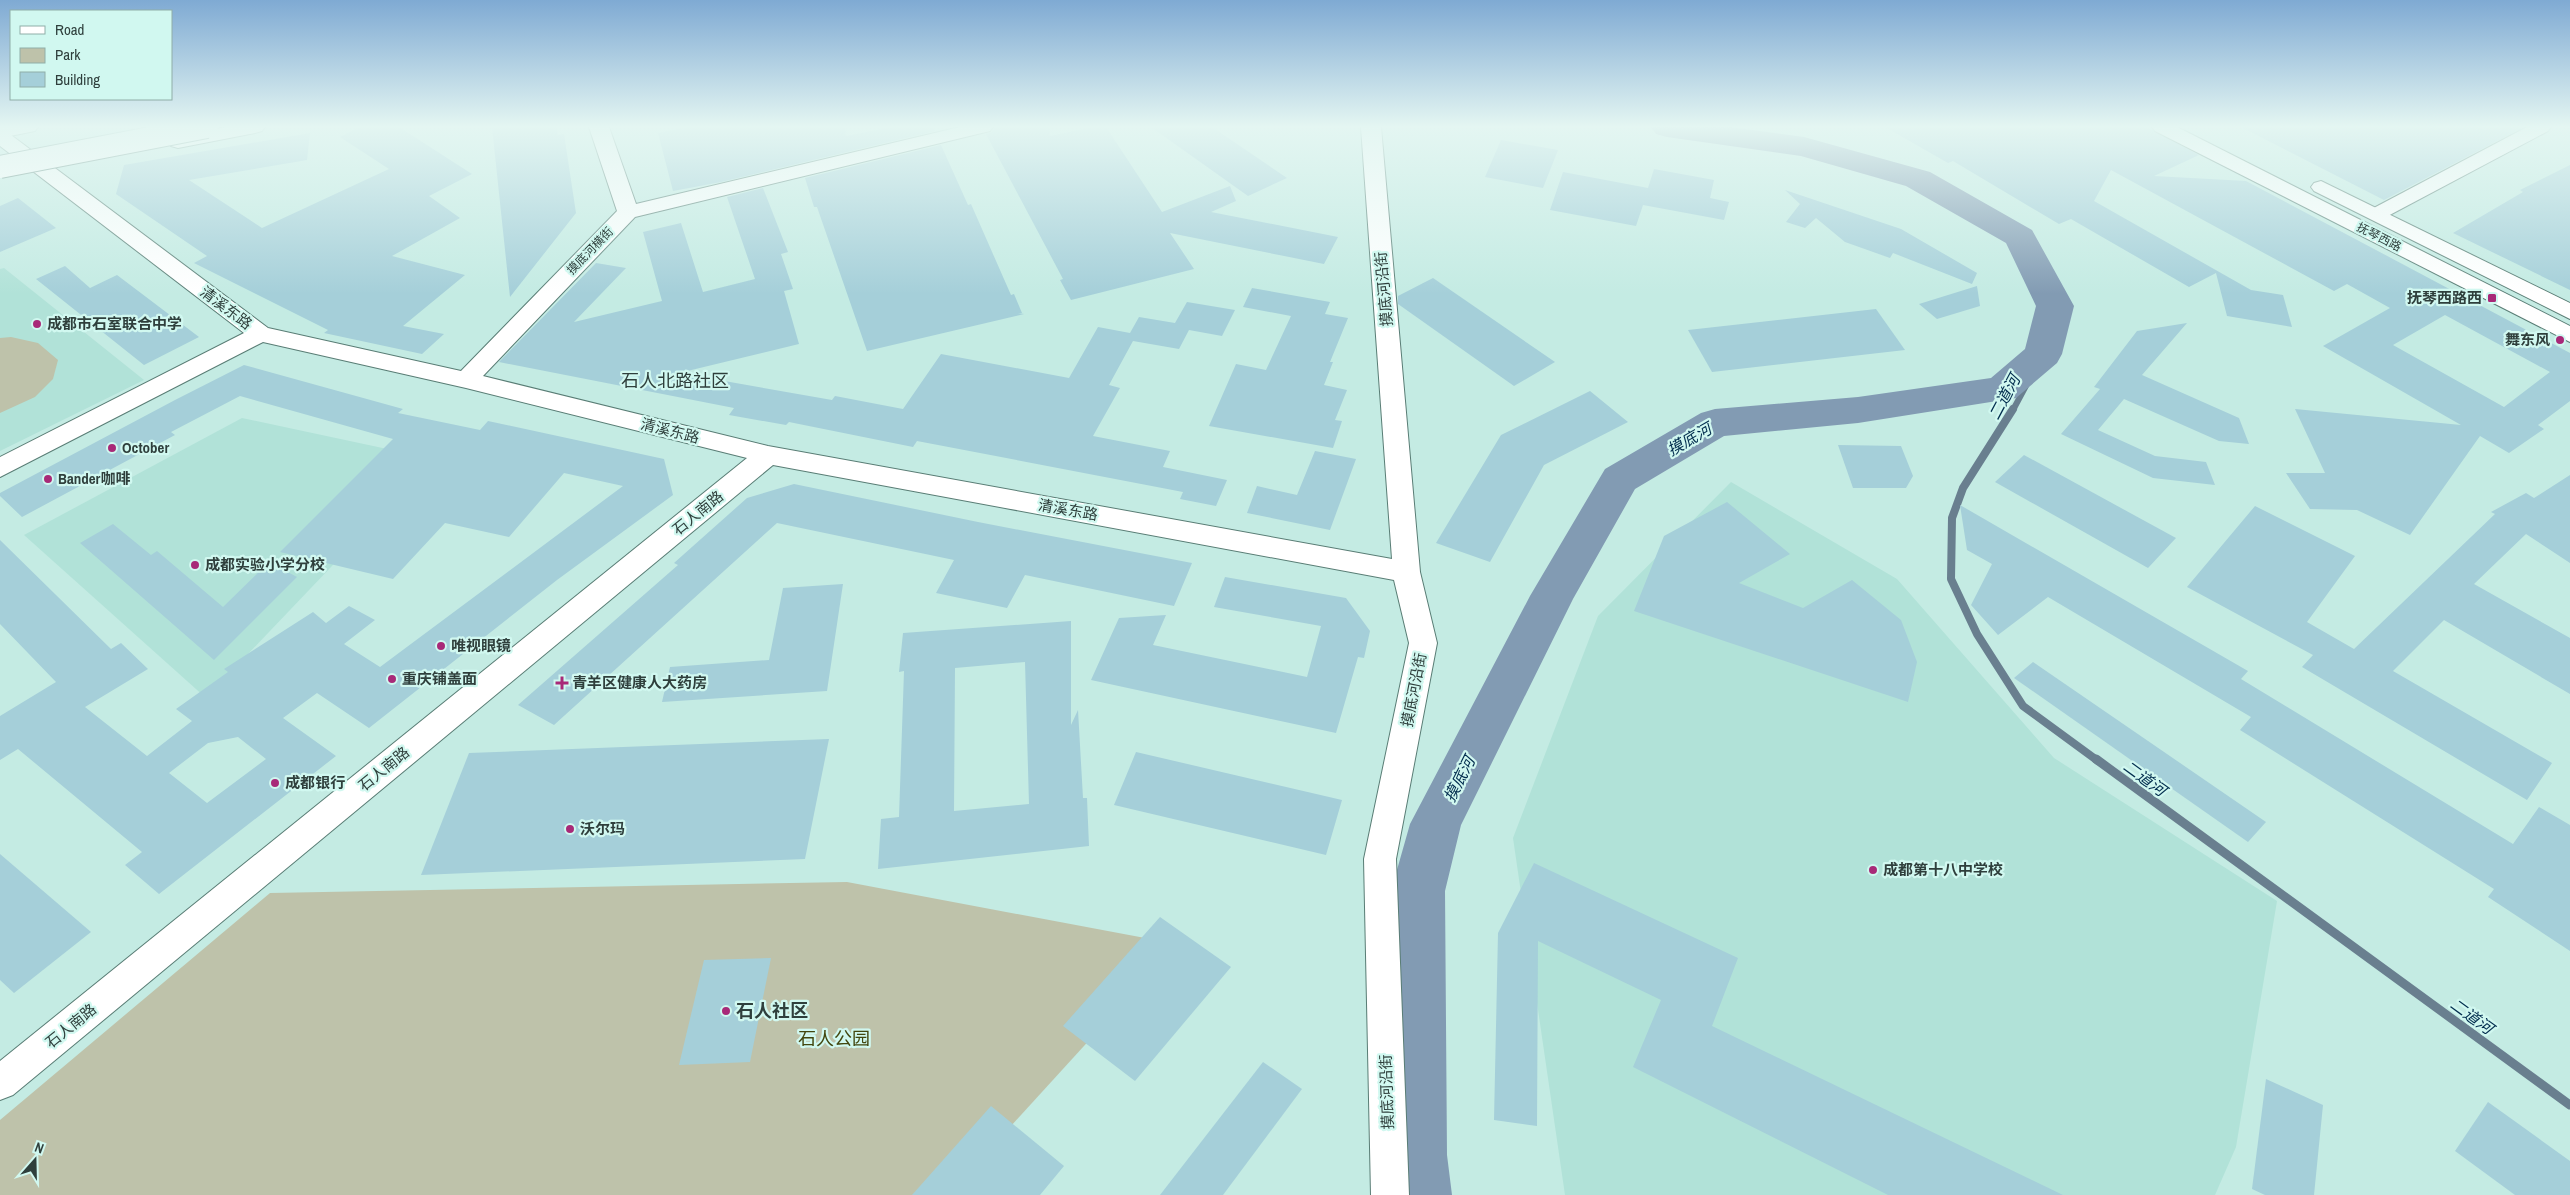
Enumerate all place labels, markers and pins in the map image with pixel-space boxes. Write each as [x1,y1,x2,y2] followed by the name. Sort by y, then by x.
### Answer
[2407,287,2482,308] place label: 抚琴西路西
[2486,292,2498,304] marker: 抚琴西路西
[47,313,182,334] place label: 成都市石室联合中学
[31,318,43,330] marker: 成都市石室联合中学
[2505,329,2550,350] place label: 舞东风
[2554,334,2566,346] marker: 舞东风
[122,437,169,458] place label: October
[106,442,118,454] marker: October
[58,468,130,489] place label: Bander咖啡
[42,473,54,485] marker: Bander咖啡
[205,554,325,575] place label: 成都实验小学分校
[189,559,201,571] marker: 成都实验小学分校
[451,635,511,656] place label: 唯视眼镜
[435,640,447,652] marker: 唯视眼镜
[402,668,477,689] place label: 重庆铺盖面
[572,672,707,693] place label: 青羊区健康人大药房
[386,673,398,685] marker: 重庆铺盖面
[556,677,568,689] marker: 青羊区健康人大药房
[285,772,345,793] place label: 成都银行
[269,777,281,789] marker: 成都银行
[580,818,625,839] place label: 沃尔玛
[564,823,576,835] marker: 沃尔玛
[1883,859,2003,880] place label: 成都第十八中学校
[1867,864,1879,876] marker: 成都第十八中学校
[736,998,808,1023] place label: 石人社区
[720,1005,732,1017] marker: 石人社区

